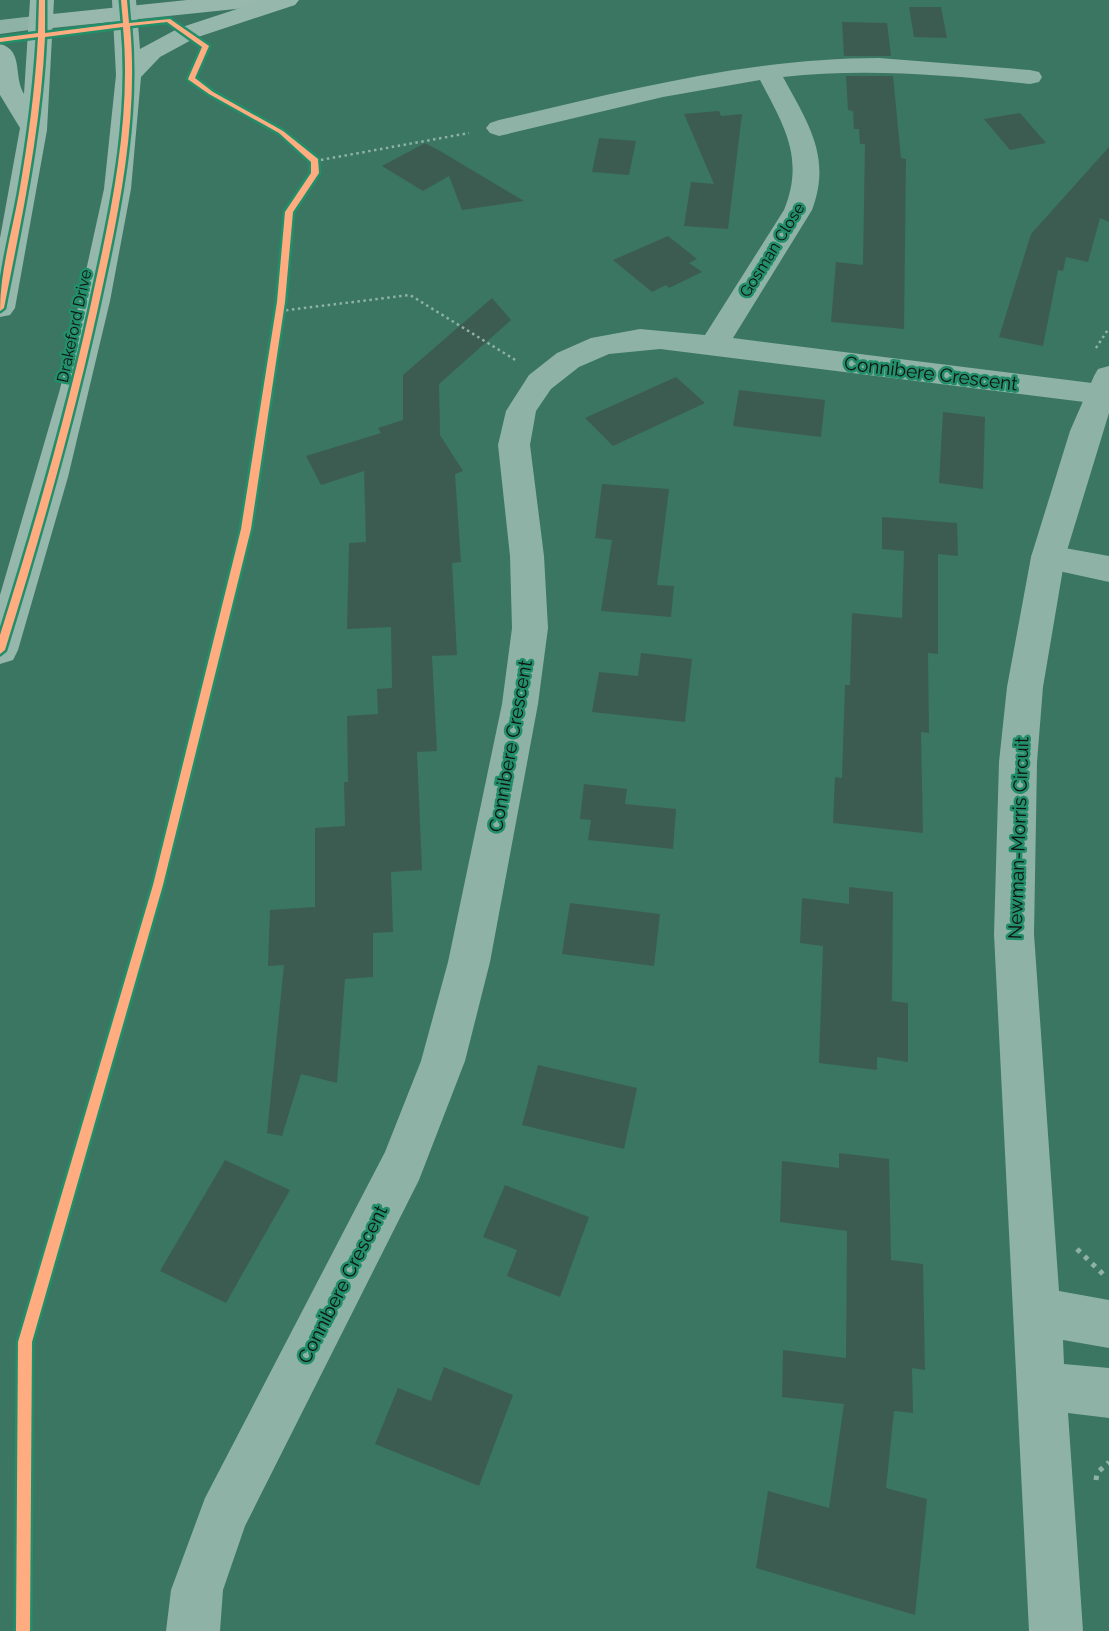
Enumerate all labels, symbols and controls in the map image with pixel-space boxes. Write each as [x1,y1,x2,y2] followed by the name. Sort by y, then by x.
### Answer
[735,199,809,301] street label: Gosman Close
[53,268,95,384] street label: Drakeford Drive
[843,351,1020,395] street label: Connibere Crescent
[484,658,536,834] street label: Connibere Crescent
[1003,736,1033,940] street label: Newman-Morris Circuit
[293,1201,392,1367] street label: Connibere Crescent

